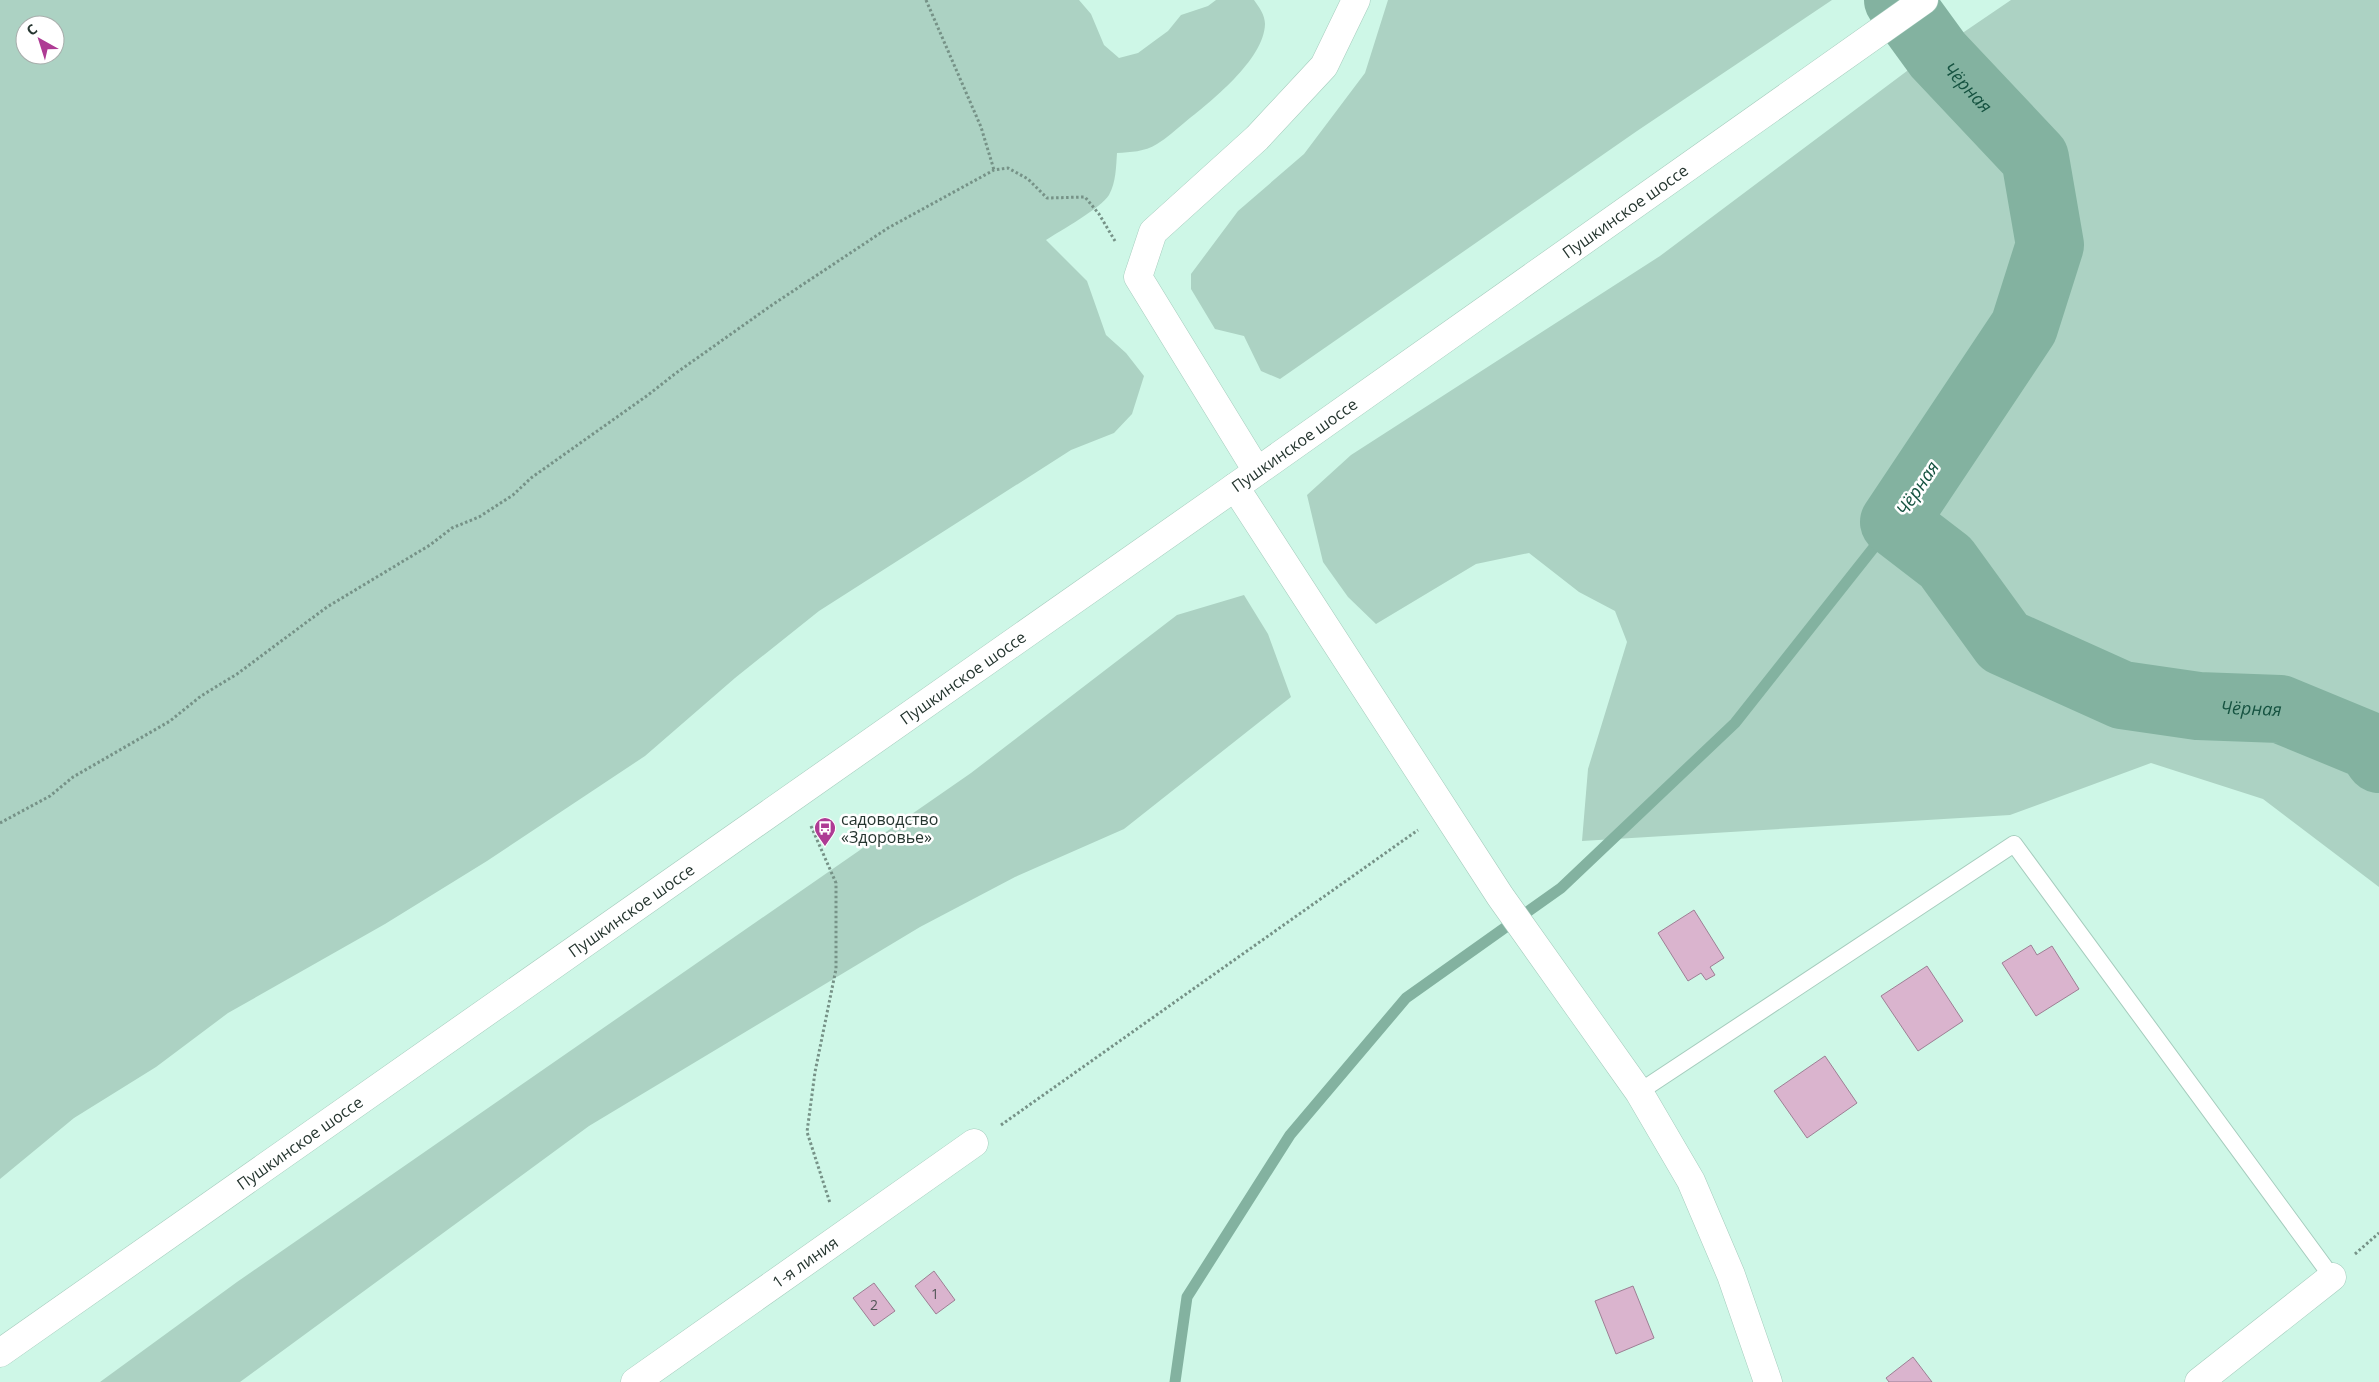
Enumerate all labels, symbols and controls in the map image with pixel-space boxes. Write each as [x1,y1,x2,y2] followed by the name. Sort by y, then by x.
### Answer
[15,15,65,65] north arrow
[22,19,41,40] text: С
[1938,56,1998,118] water label: Чёрная
[1558,159,1692,263] street label: Пушкинское шоссе
[1227,393,1362,497] street label: Пушкинское шоссе
[1890,456,1944,520] water label: Чёрная
[895,626,1030,730] street label: Пушкинское шоссе
[2220,695,2282,721] water label: Чёрная
[841,808,938,848] place label: садоводство «Здоровье»
[813,816,837,847] bus stop icon: садоводство «Здоровье»
[564,858,699,962] street label: Пушкинское шоссе
[232,1091,367,1195] street label: Пушкинское шоссе
[768,1231,842,1293] street label: 1-я линия
[931,1284,939,1303] house number: 1
[870,1295,878,1314] house number: 2

